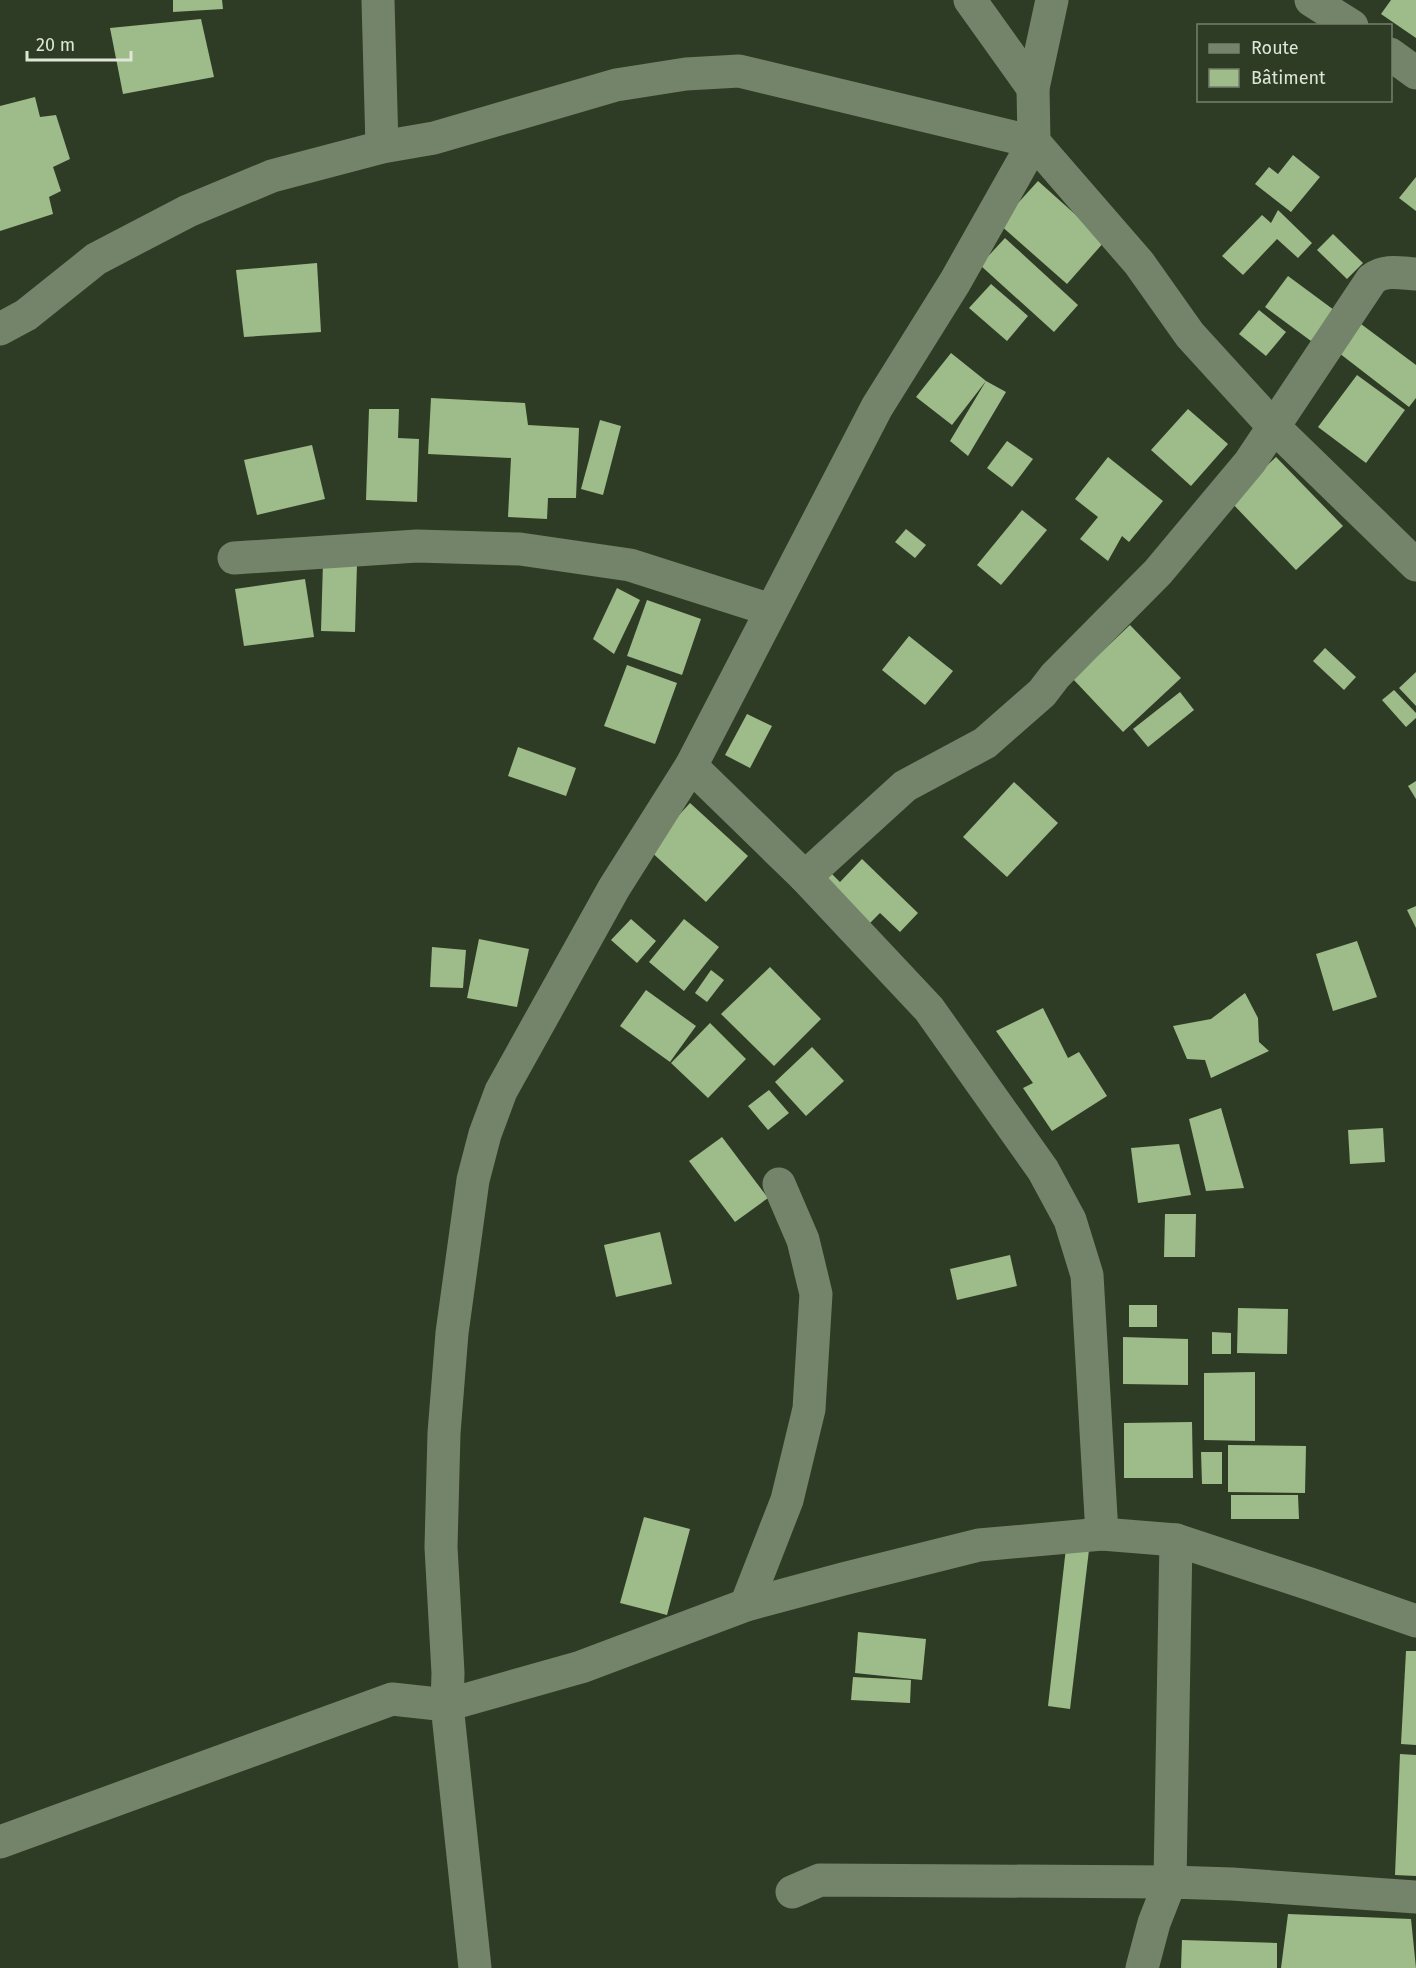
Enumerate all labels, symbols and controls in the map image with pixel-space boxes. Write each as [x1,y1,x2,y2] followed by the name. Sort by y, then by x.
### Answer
[27,24,130,62] scale bar
[1197,24,1392,102] legend
[36,34,75,56] text: 20 m
[1251,37,1299,59] text: Route
[1251,67,1326,89] text: Bâtiment

